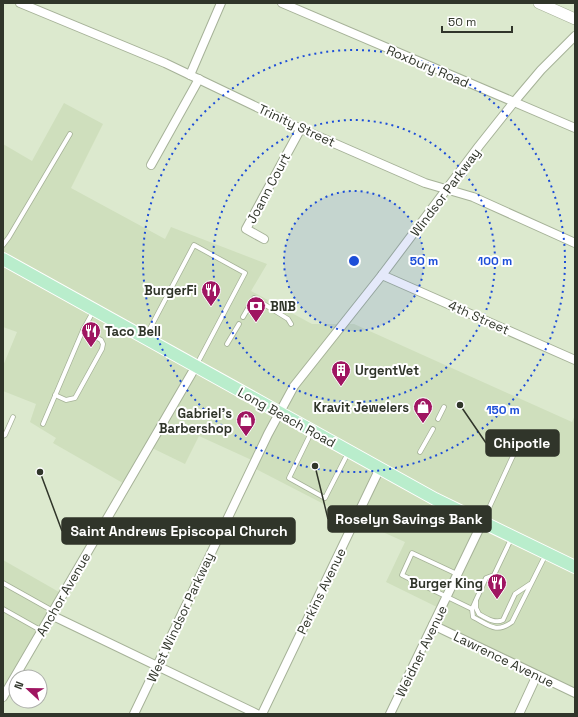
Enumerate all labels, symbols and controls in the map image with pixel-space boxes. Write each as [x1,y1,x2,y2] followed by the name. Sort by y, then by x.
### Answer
[442,8,512,34] scale bar
[448,14,476,30] text: 50 m
[384,41,472,91] street label: Roxbury Road
[256,100,338,151] street label: Trinity Street
[407,145,484,240] street label: Windsor Parkway
[243,150,294,226] street label: Joann Court
[410,253,438,269] text: 50 m
[478,253,512,269] text: 100 m
[347,254,361,268] centre of rings
[200,279,222,307] restaurant icon: BurgerFi
[144,282,197,299] place label: BurgerFi
[245,295,267,323] bank icon: BNB
[446,296,512,338] street label: 4th Street
[270,298,296,315] place label: BNB
[80,320,102,348] restaurant icon: Taco Bell
[105,323,161,340] place label: Taco Bell
[330,359,352,387] building icon: UrgentVet
[355,362,419,379] place label: UrgentVet
[235,384,339,451] street label: Long Beach Road
[412,396,434,424] shop icon: Kravit Jewelers
[314,399,409,416] place label: Kravit Jewelers
[486,402,520,418] text: 150 m
[159,405,232,437] place label: Gabriel's Barbershop
[235,409,257,437] shop icon: Gabriel's Barbershop
[486,430,559,456] callout: Chipotle
[494,434,550,452] text: Chipotle
[328,506,491,532] callout: Roselyn Savings Bank
[335,510,483,528] text: Roselyn Savings Bank
[62,518,295,544] callout: Saint Andrews Episcopal Church
[70,522,288,540] text: Saint Andrews Episcopal Church
[293,545,350,637] street label: Perkins Avenue
[33,549,94,639] street label: Anchor Avenue
[143,550,218,685] street label: West Windsor Parkway
[486,572,508,600] restaurant icon: Burger King
[409,575,483,592] place label: Burger King
[392,603,451,700] street label: Weidner Avenue
[451,628,557,691] street label: Lawrence Avenue
[8,669,48,709] north arrow
[11,679,27,691] text: N

